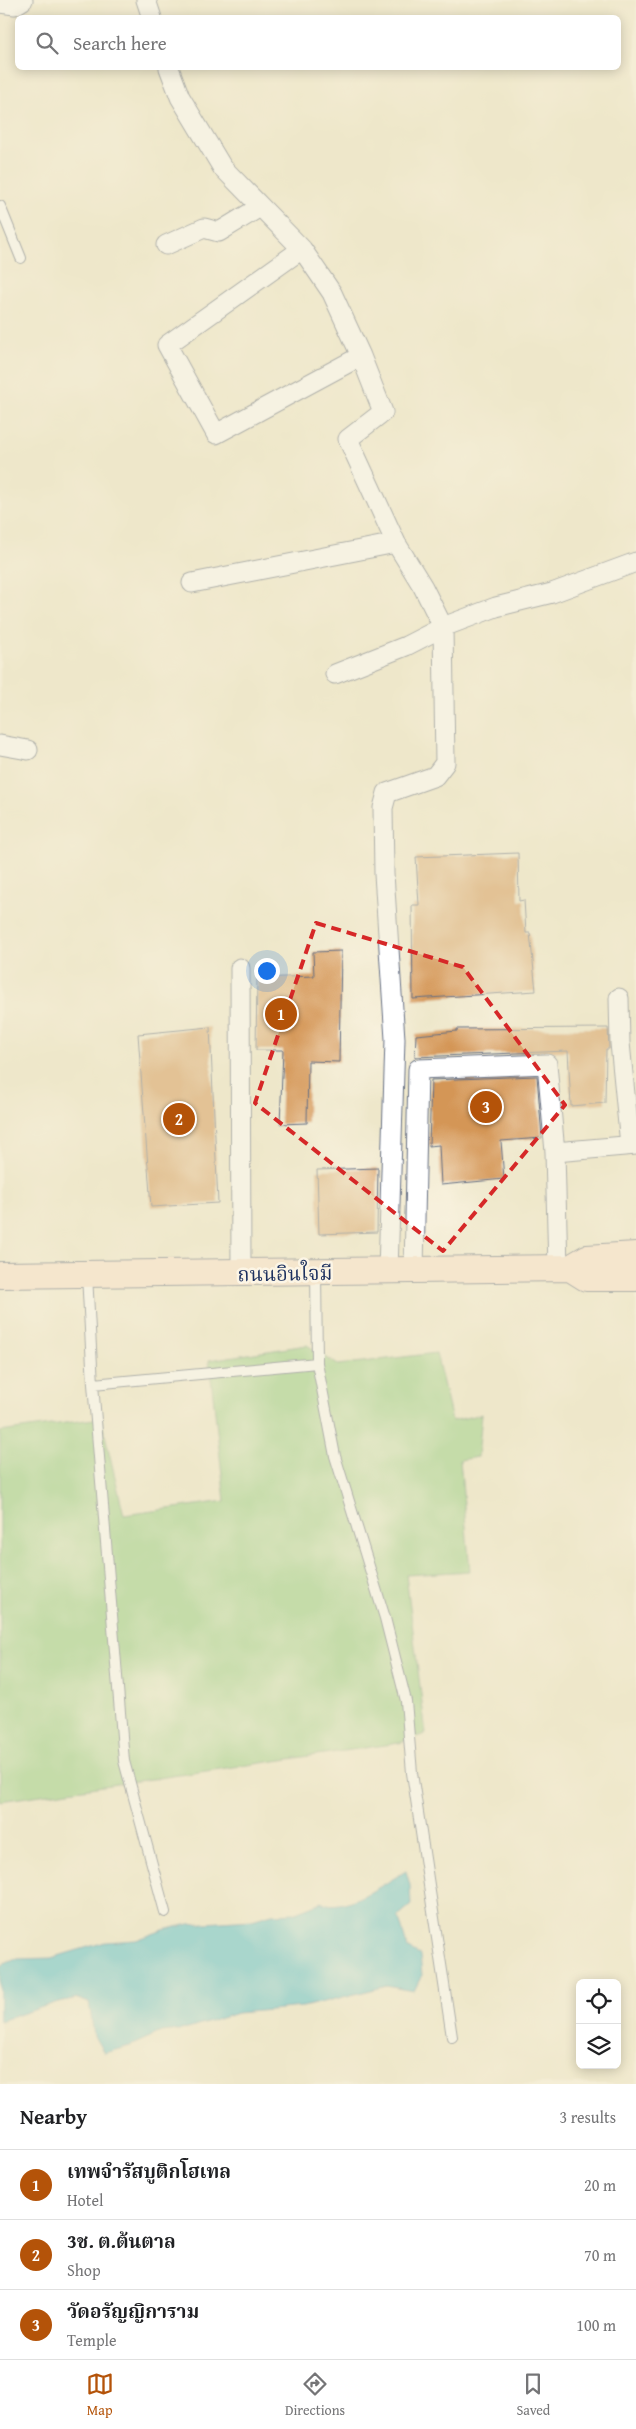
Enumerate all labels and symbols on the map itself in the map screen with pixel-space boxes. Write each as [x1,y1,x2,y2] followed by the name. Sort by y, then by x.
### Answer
[254,958,280,984] your location
[265,995,297,1033] pin: 1
[470,1088,502,1126] pin: 3
[163,1100,195,1138] pin: 2
[237,1258,333,1288] street label: ถนนอินใจมี

